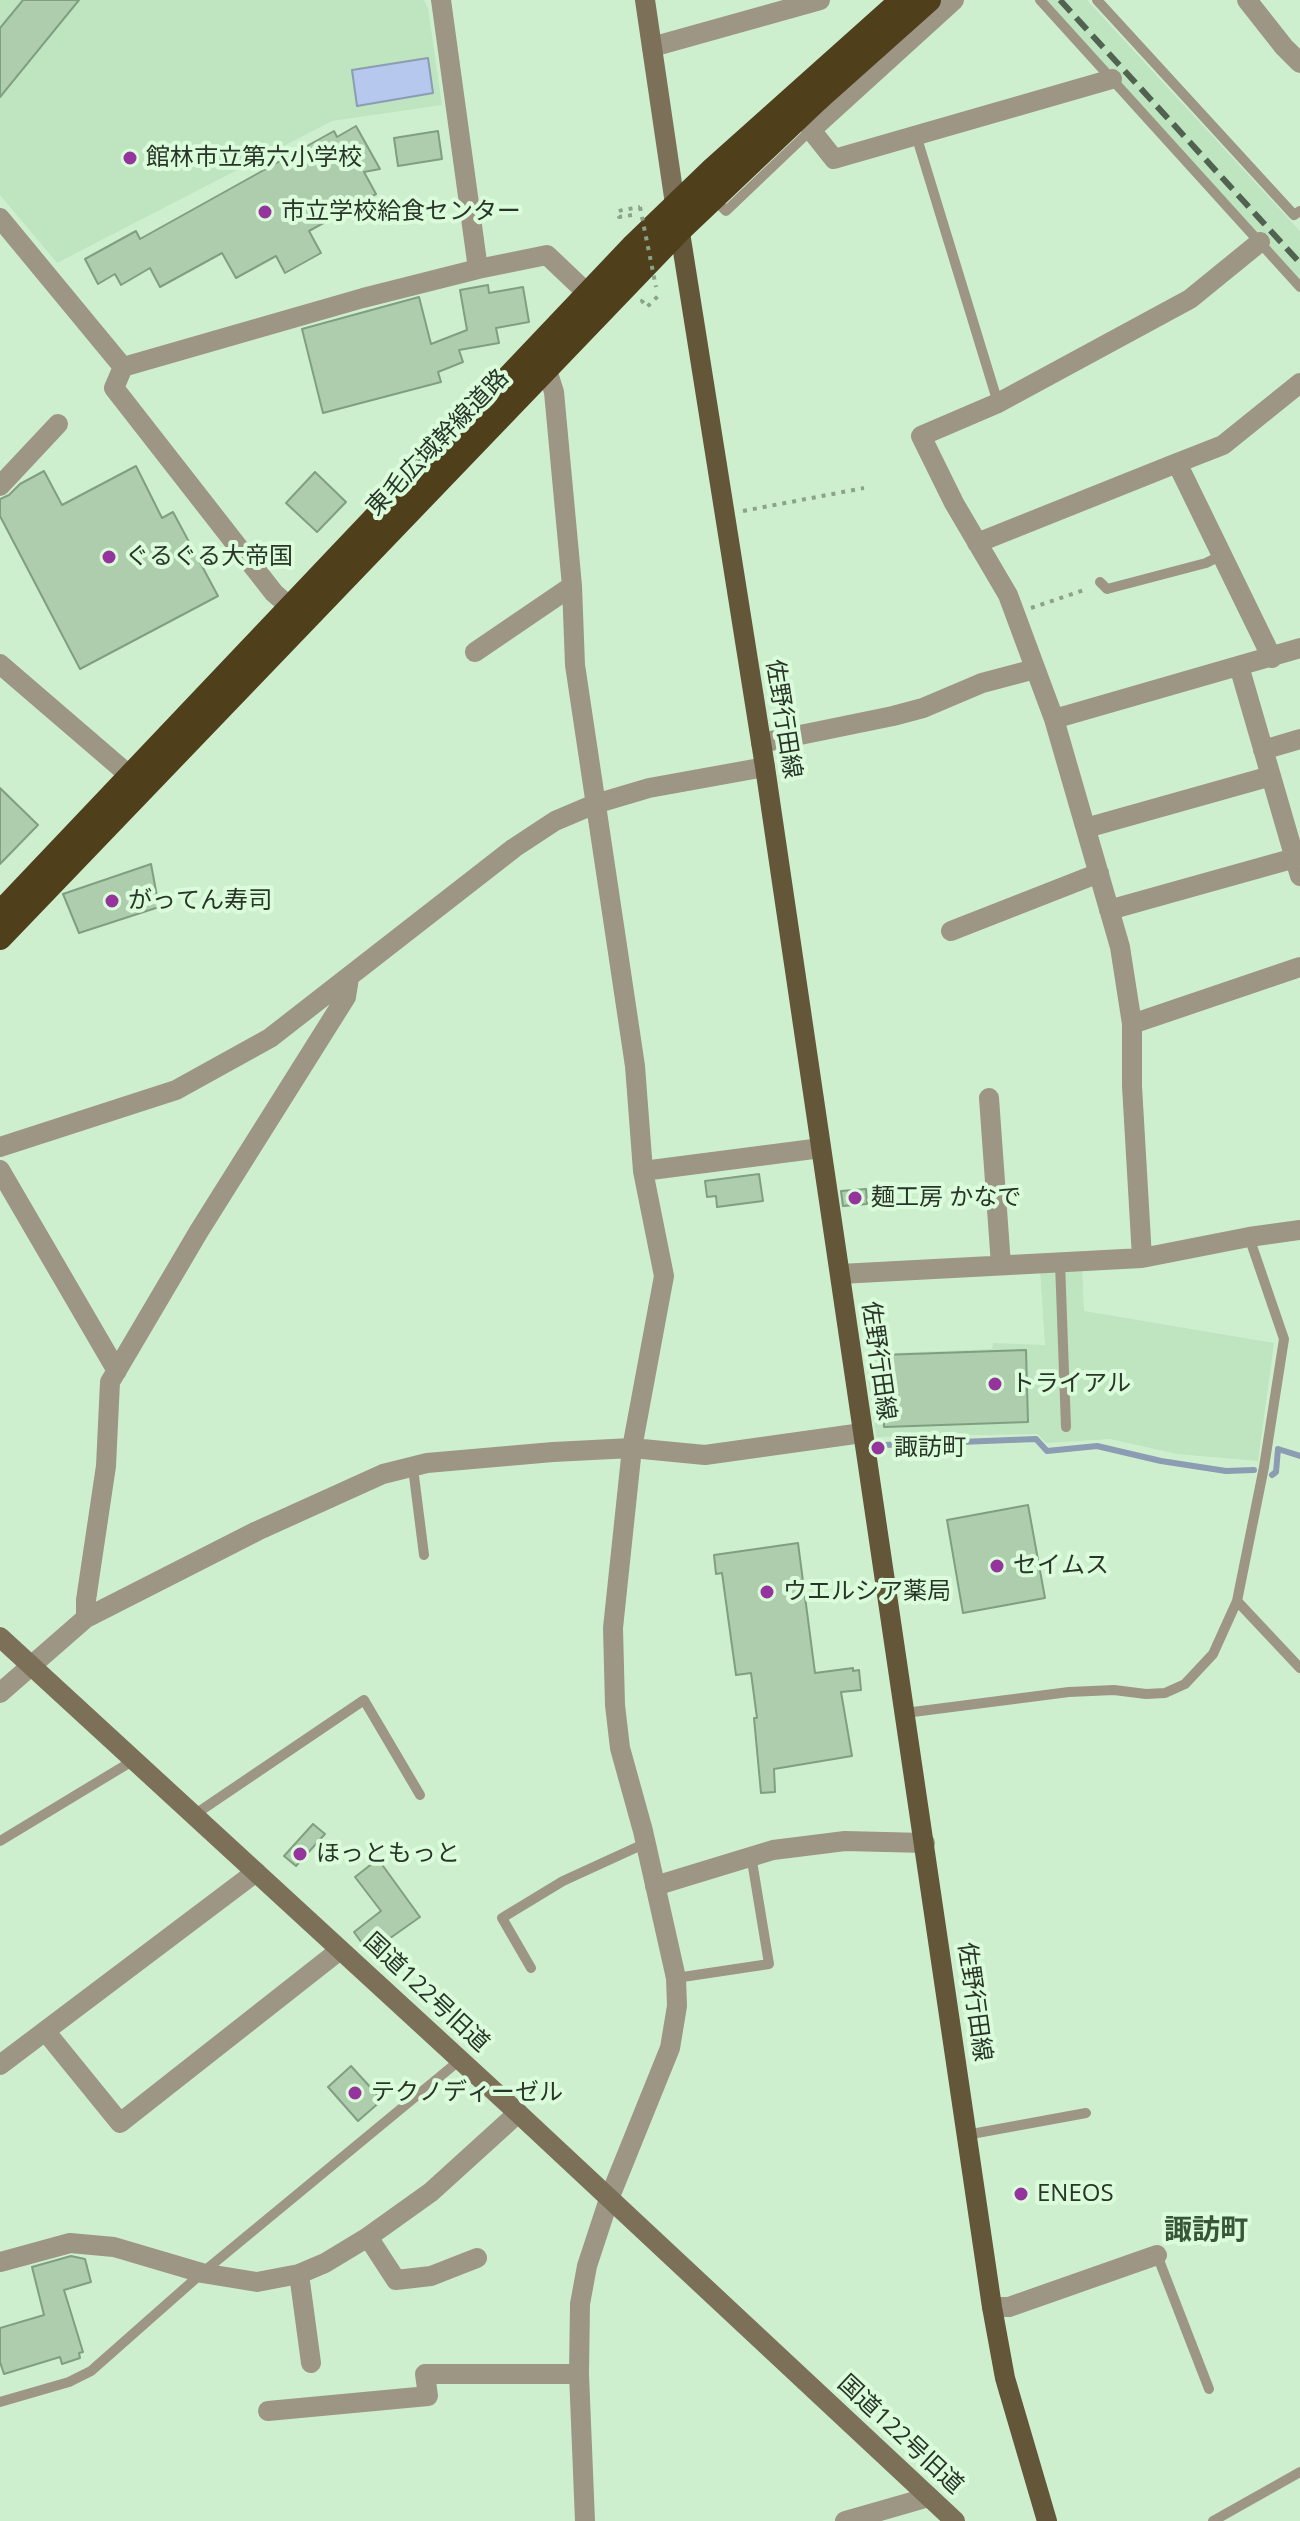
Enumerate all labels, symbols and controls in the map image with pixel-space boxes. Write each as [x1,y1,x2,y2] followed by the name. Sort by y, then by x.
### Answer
[146,144,362,172] place label: 館林市立第六小学校
[121,149,139,167] marker: 館林市立第六小学校
[281,198,521,226] place label: 市立学校給食センター
[256,203,274,221] marker: 市立学校給食センター
[361,364,515,522] street label: 東毛広域幹線道路
[125,543,293,571] place label: ぐるぐる大帝国
[100,548,118,566] marker: ぐるぐる大帝国
[759,657,807,781] street label: 佐野行田線
[128,887,272,915] place label: がってん寿司
[103,892,121,910] marker: がってん寿司
[871,1184,1021,1212] place label: 麺工房 かなで
[846,1189,864,1207] marker: 麺工房 かなで
[855,1300,901,1422] street label: 佐野行田線
[1011,1370,1131,1398] place label: トライアル
[986,1375,1004,1393] marker: トライアル
[894,1434,966,1462] place label: 諏訪町
[869,1439,887,1457] marker: 諏訪町
[1013,1552,1109,1580] place label: セイムス
[988,1557,1006,1575] marker: セイムス
[783,1578,951,1606] place label: ウエルシア薬局
[758,1583,776,1601] marker: ウエルシア薬局
[316,1840,460,1868] place label: ほっともっと
[291,1845,309,1863] marker: ほっともっと
[357,1928,495,2058] street label: 国道122号旧道
[951,1941,997,2063] street label: 佐野行田線
[371,2079,563,2107] place label: テクノディーゼル
[346,2084,364,2102] marker: テクノディーゼル
[1037,2180,1114,2208] place label: ENEOS
[1012,2185,1030,2203] marker: ENEOS
[1164,2214,1248,2248] district label: 諏訪町
[831,2370,969,2500] street label: 国道122号旧道

